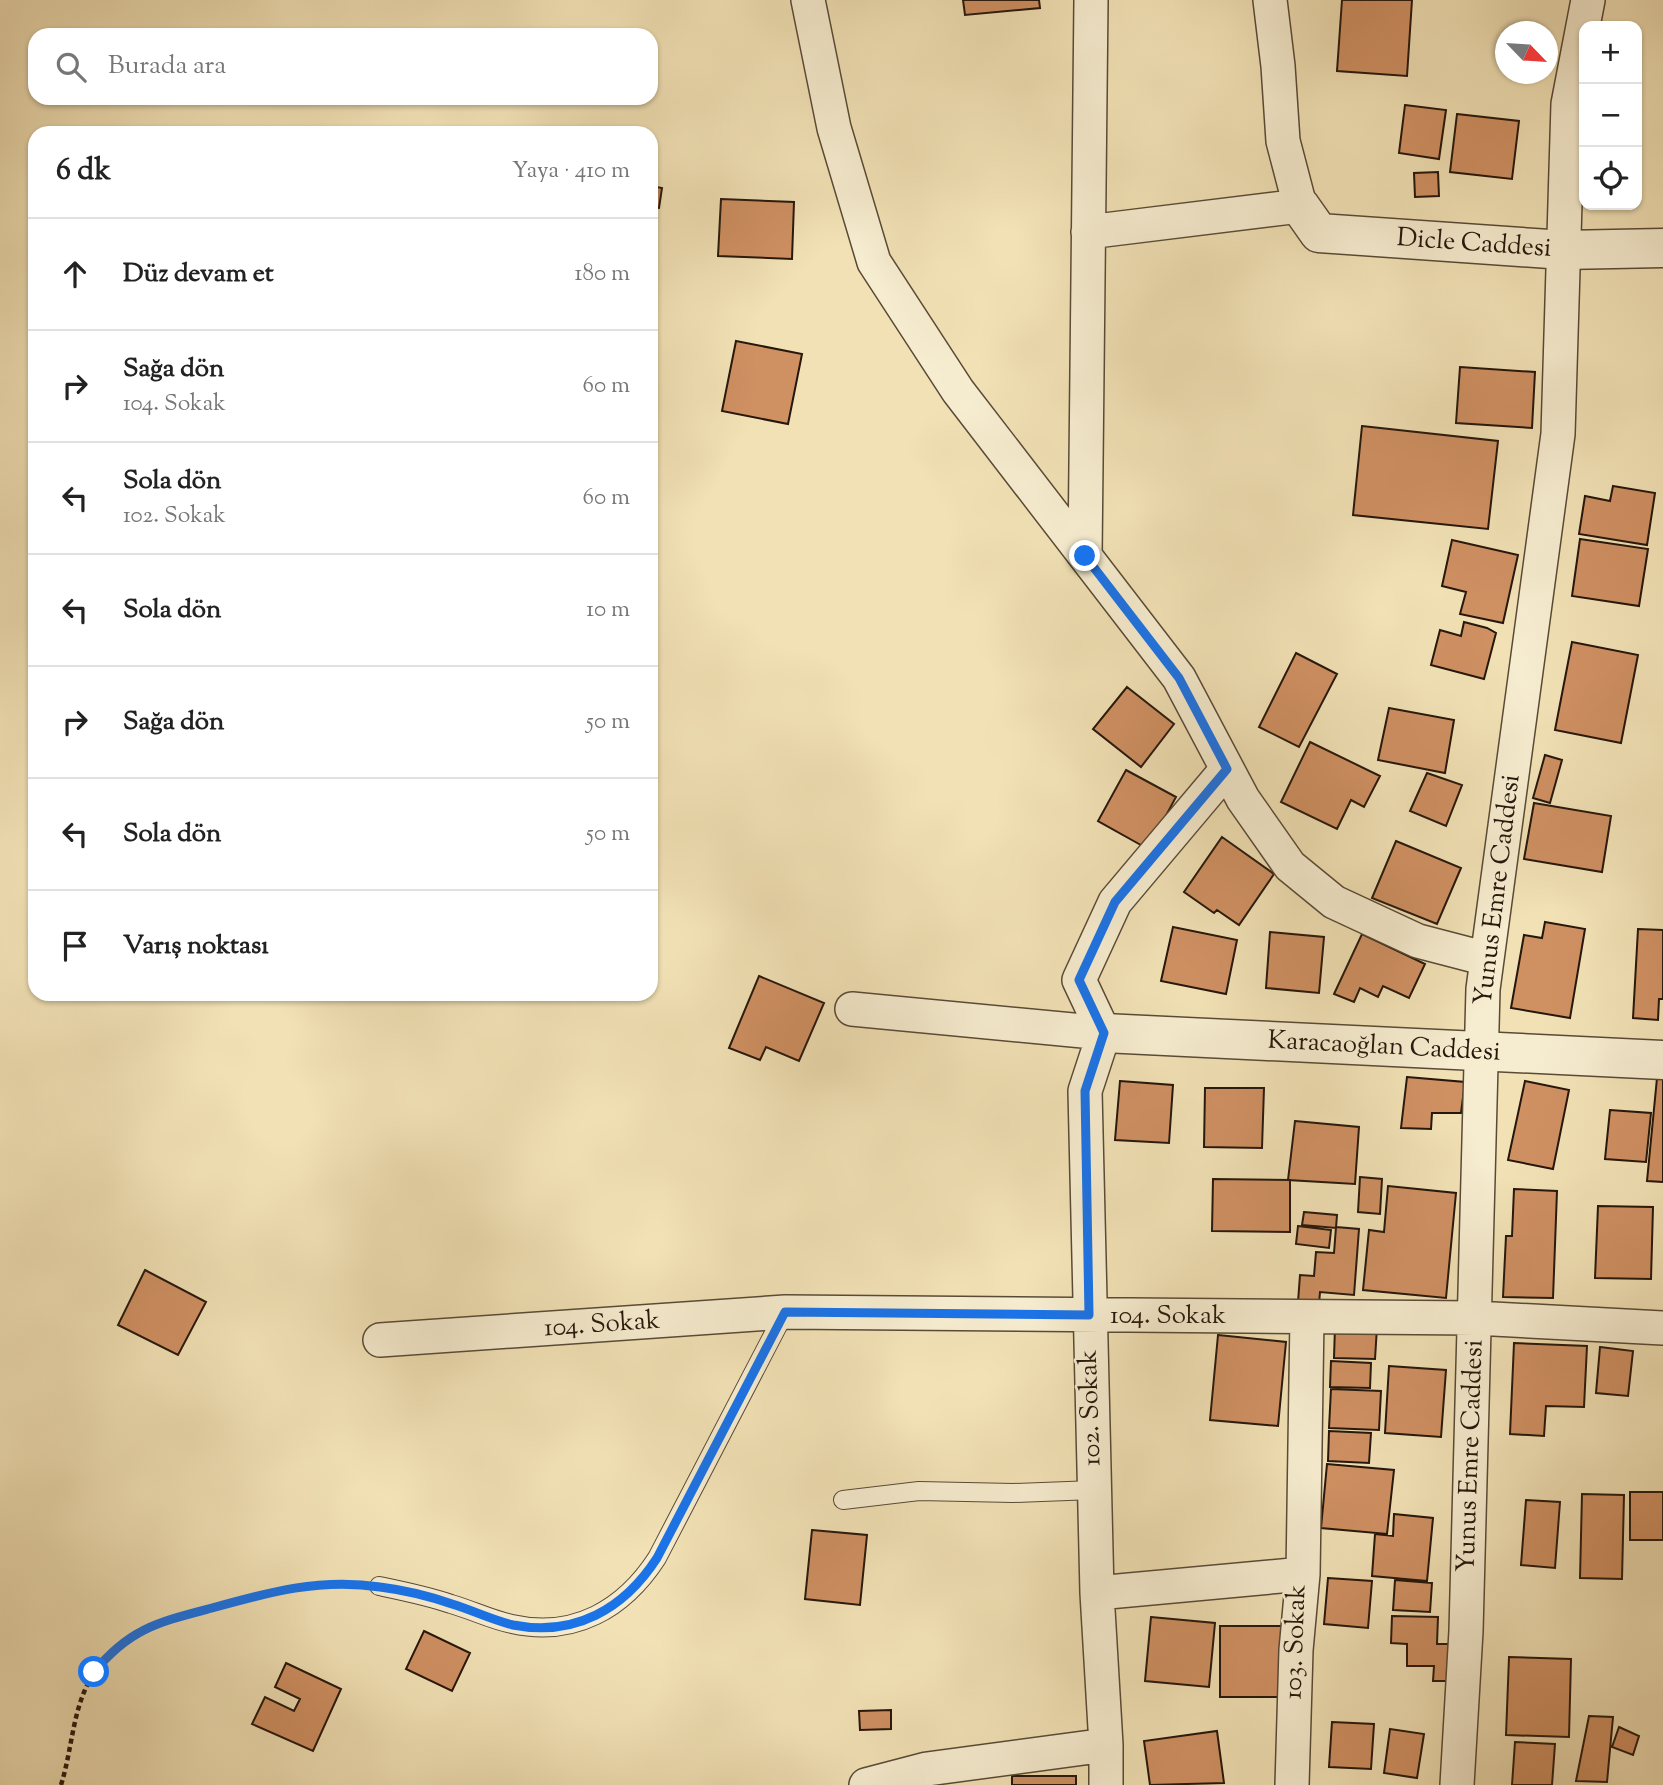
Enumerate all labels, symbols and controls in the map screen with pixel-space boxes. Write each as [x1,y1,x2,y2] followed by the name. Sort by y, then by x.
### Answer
[1495,21,1558,84] north arrow
[1579,21,1642,210] map controls
[1579,21,1642,84] button: +
[28,28,658,105] search box
[52,48,90,86] icon: search
[108,48,226,85] text: Burada ara
[1579,84,1642,147] button: −
[1579,147,1642,210] button: locate
[56,150,111,193] text: 6 dk
[512,155,630,188] text: Yaya · 410 m
[1395,220,1553,268] street label: Dicle Caddesi
[56,255,94,293] icon: ahead
[123,256,274,293] text: Düz devam et
[575,258,630,291] text: 180 m
[123,351,224,388] text: Sağa dön
[56,367,94,405] icon: right
[582,370,630,403] text: 60 m
[123,388,226,421] text: 104. Sokak
[123,463,221,500] text: Sola dön
[56,479,94,517] icon: left
[582,482,630,515] text: 60 m
[123,500,226,533] text: 102. Sokak
[1069,540,1100,571] route end
[56,591,94,629] icon: left
[123,592,221,629] text: Sola dön
[586,594,630,627] text: 10 m
[56,703,94,741] icon: right
[123,704,224,741] text: Sağa dön
[586,706,630,739] text: 50 m
[1465,772,1531,1008] street label: Yunus Emre Caddesi
[56,815,94,853] icon: left
[123,816,221,853] text: Sola dön
[586,818,630,851] text: 50 m
[56,927,94,965] icon: arrive
[123,928,269,965] text: Varış noktası
[1267,1022,1501,1072] street label: Karacaoğlan Caddesi
[1110,1298,1226,1335] street label: 104. Sokak
[543,1302,661,1348] street label: 104. Sokak
[1448,1339,1494,1573] street label: Yunus Emre Caddesi
[1070,1349,1112,1467] street label: 102. Sokak
[1276,1584,1316,1700] street label: 103. Sokak
[78,1656,109,1687] route start

